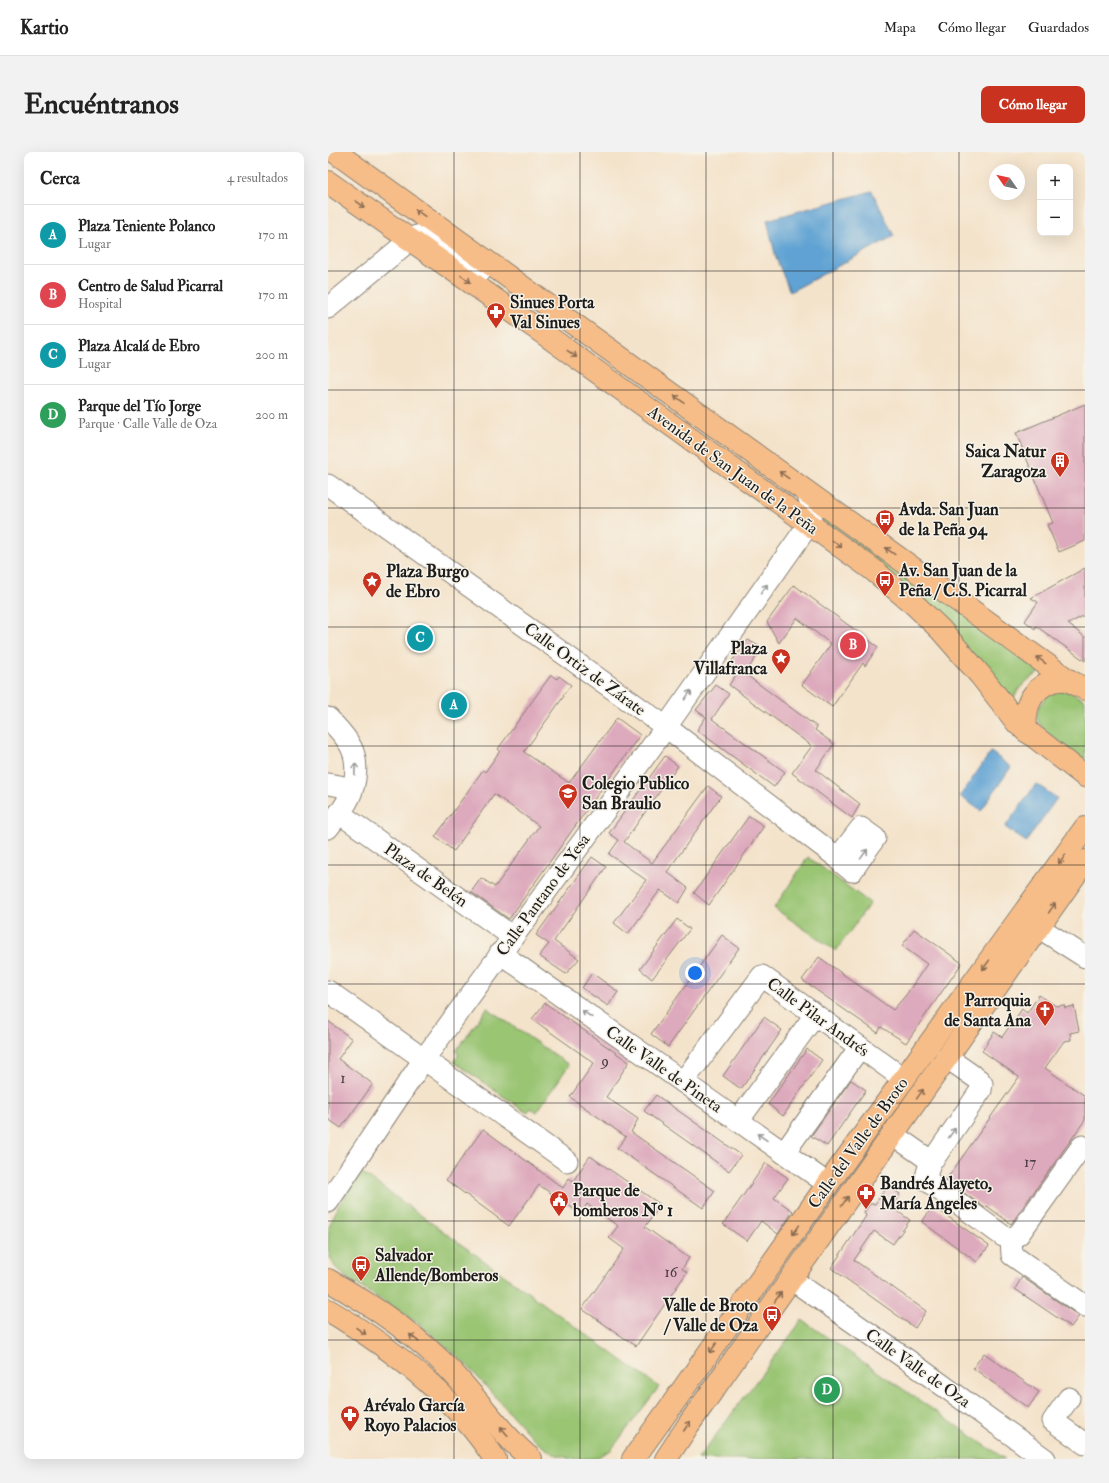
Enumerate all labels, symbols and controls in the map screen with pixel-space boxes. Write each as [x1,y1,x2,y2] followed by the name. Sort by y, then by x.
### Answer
[20,16,68,40] text: Kartio
[884,19,916,36] text: Mapa
[938,19,1006,36] text: Cómo llegar
[1028,19,1089,36] text: Guardados
[981,86,1085,123] button: Cómo llegar
[24,87,179,122] text: Encuéntranos
[989,164,1025,200] north arrow
[1037,164,1073,236] map controls
[1037,164,1073,200] button: +
[40,168,80,189] text: Cerca
[227,170,288,186] text: 4 resultados
[354,200,365,208] one-way arrow
[1037,200,1073,236] button: −
[415,209,426,217] one-way arrow
[78,217,215,236] text: Plaza Teniente Polanco
[49,227,57,243] text: A
[258,227,288,243] text: 170 m
[78,236,111,252] text: Lugar
[460,275,471,283] one-way arrow
[78,277,223,296] text: Centro de Salud Picarral
[49,287,57,303] text: B
[258,287,288,303] text: 170 m
[509,292,595,333] place label: Sinues Porta Val Sinues
[78,296,122,312] text: Hospital
[485,301,507,329] pharmacy icon: Sinues Porta Val Sinues
[78,337,200,356] text: Plaza Alcalá de Ebro
[48,347,58,363] text: C
[255,347,288,363] text: 200 m
[567,350,578,358] one-way arrow
[78,356,111,372] text: Lugar
[674,395,685,403] one-way arrow
[78,397,201,416] text: Parque del Tío Jorge
[642,400,823,540] street label: Avenida de San Juan de la Peña
[48,407,58,423] text: D
[255,407,288,423] text: 200 m
[78,416,217,432] text: Parque · Calle Valle de Oza
[965,441,1047,483] place label: Saica Natur Zaragoza
[1049,450,1071,478] building icon: Saica Natur Zaragoza
[779,471,790,479] one-way arrow
[898,499,999,540] place label: Avda. San Juan de la Peña 94
[874,508,896,536] bus stop icon: Avda. San Juan de la Peña 94
[831,540,842,549] one-way arrow
[885,547,896,555] one-way arrow
[898,560,1028,601] place label: Av. San Juan de la Peña / C.S. Picarral
[386,561,469,602] place label: Plaza Burgo de Ebro
[874,569,896,597] bus stop icon: Av. San Juan de la Peña / C.S. Picarral
[361,570,383,598] place icon: Plaza Burgo de Ebro
[759,583,768,594] one-way arrow
[520,618,650,720] street label: Calle Ortiz de Zárate
[407,623,433,653] pin: C
[840,630,866,660] pin: B
[692,638,768,679] place label: Plaza Villafranca
[770,647,792,675] place icon: Plaza Villafranca
[1035,656,1046,664] one-way arrow
[684,689,692,700] one-way arrow
[441,690,467,720] pin: A
[351,763,359,776] one-way arrow
[582,773,689,814] place label: Colegio Publico San Braulio
[557,782,579,810] school or university icon: Colegio Publico San Braulio
[492,829,595,960] street label: Calle Pantano de Yesa
[380,838,472,912] street label: Plaza de Belén
[860,849,868,860] one-way arrow
[1058,854,1066,865] one-way arrow
[1047,903,1056,914] one-way arrow
[982,959,990,970] one-way arrow
[685,963,705,983] your location
[763,973,873,1061] street label: Calle Pilar Andrés
[944,990,1032,1031] place label: Parroquia de Santa Ana
[1034,999,1056,1027] church icon: Parroquia de Santa Ana
[581,1010,592,1018] one-way arrow
[602,1021,727,1118] street label: Calle Valle de Pineta
[600,1052,609,1071] house number: 9
[340,1069,346,1088] house number: 1
[803,1073,913,1213] street label: Calle del Valle de Broto
[916,1089,924,1100] one-way arrow
[948,1127,956,1138] one-way arrow
[756,1133,767,1141] one-way arrow
[1024,1153,1036,1172] house number: 17
[879,1173,992,1215] place label: Bandrés Alayeto, María Ángeles
[572,1180,673,1221] place label: Parque de bomberos Nº 1
[855,1182,877,1210] pharmacy icon: Bandrés Alayeto, María Ángeles
[548,1189,570,1217] public building icon: Parque de bomberos Nº 1
[841,1195,849,1206] one-way arrow
[792,1224,800,1235] one-way arrow
[374,1245,498,1286] place label: Salvador Allende/Bomberos
[350,1254,372,1282] bus stop icon: Salvador Allende/Bomberos
[665,1263,679,1282] house number: 16
[774,1292,782,1303] one-way arrow
[662,1295,759,1336] place label: Valle de Broto / Valle de Oza
[761,1304,783,1332] bus stop icon: Valle de Broto / Valle de Oza
[861,1324,976,1413] street label: Calle Valle de Oza
[355,1327,366,1335] one-way arrow
[409,1333,420,1342] one-way arrow
[709,1342,717,1353] one-way arrow
[814,1375,840,1405] pin: D
[363,1395,465,1437] place label: Arévalo García Royo Palacios
[339,1404,361,1432] pharmacy icon: Arévalo García Royo Palacios
[683,1421,691,1432] one-way arrow
[500,1427,509,1437] one-way arrow

